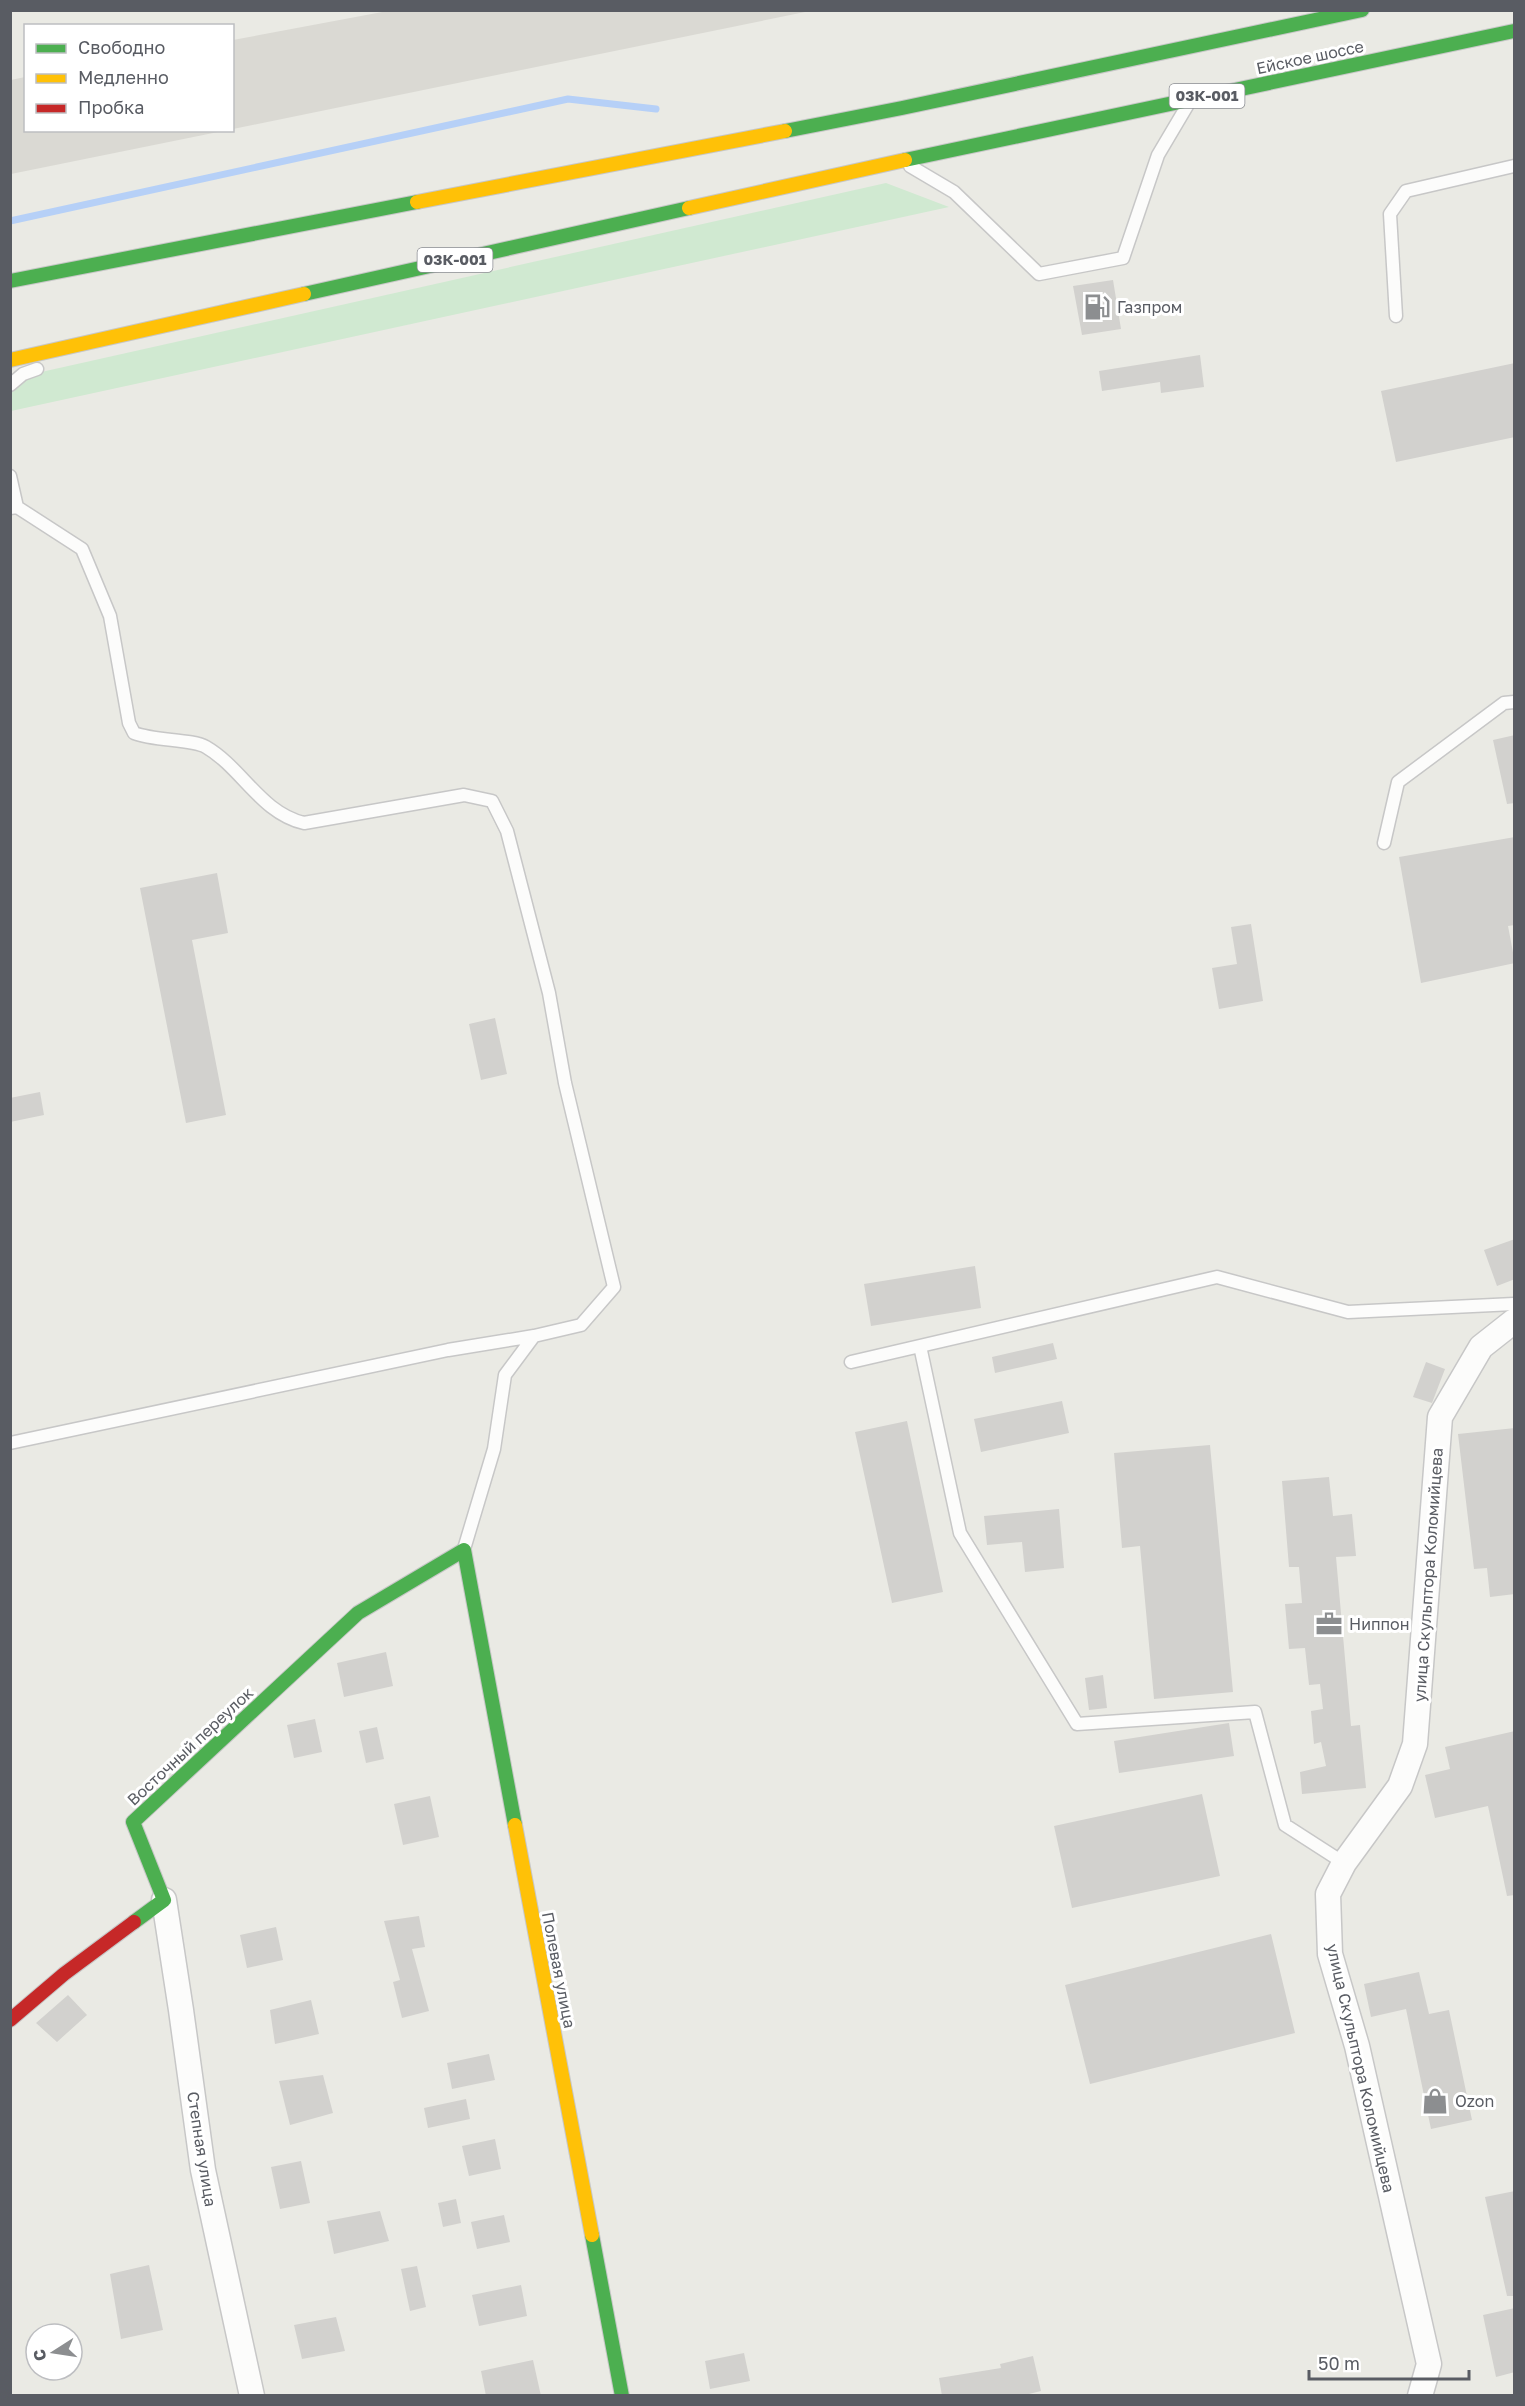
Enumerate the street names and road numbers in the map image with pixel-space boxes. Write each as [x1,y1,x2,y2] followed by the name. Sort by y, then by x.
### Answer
[1254,36,1366,78] street label: Ейское шоссе
[1170,84,1244,108] road number: 03К-001
[418,248,492,272] road number: 03К-001
[1409,1447,1447,1703] street label: улица Скульптора Коломийцева
[123,1682,257,1810] street label: Восточный переулок
[538,1910,580,2030] street label: Полевая улица
[1323,1942,1399,2194] street label: улица Скульптора Коломийцева
[183,2090,221,2208] street label: Степная улица

